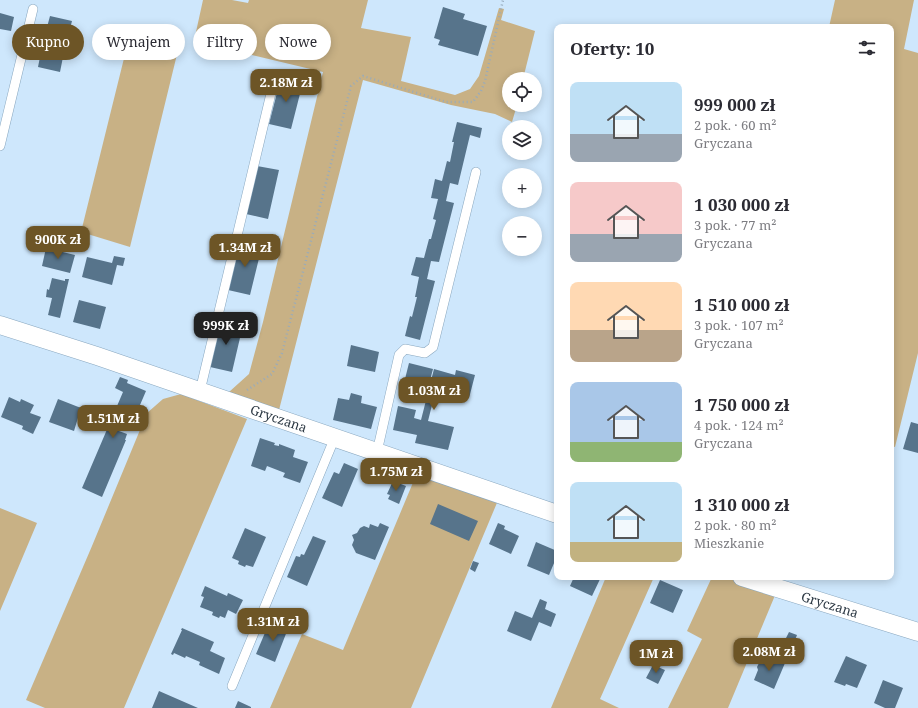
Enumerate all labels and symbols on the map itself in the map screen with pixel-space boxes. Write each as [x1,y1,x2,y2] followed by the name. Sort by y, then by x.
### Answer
[245,69,327,103] pin: 2.18M zł
[21,226,95,260] pin: 900K zł
[204,234,286,268] pin: 1.34M zł
[189,312,263,346] pin: 999K zł
[393,377,475,411] pin: 1.03M zł
[248,400,310,437] street label: Gryczana
[72,405,154,439] pin: 1.51M zł
[355,458,437,492] pin: 1.75M zł
[799,587,861,622] street label: Gryczana
[232,608,314,642] pin: 1.31M zł
[728,638,810,672] pin: 2.08M zł
[628,640,684,674] pin: 1M zł

